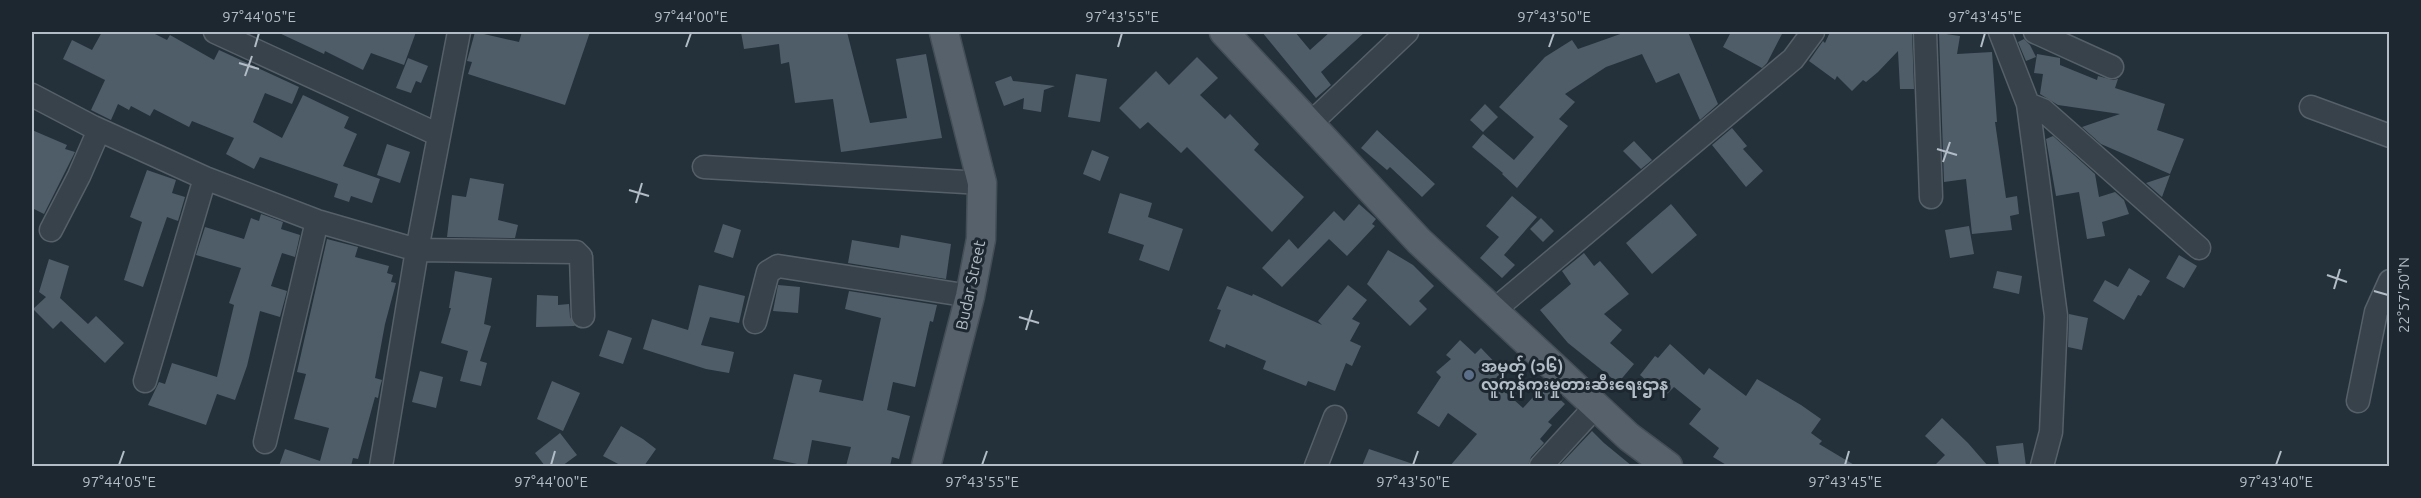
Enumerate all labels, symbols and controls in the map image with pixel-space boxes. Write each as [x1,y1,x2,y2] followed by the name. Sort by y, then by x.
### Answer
[222,8,296,25] text: 97°44'05"E
[654,8,728,25] text: 97°44'00"E
[1085,8,1159,25] text: 97°43'55"E
[1517,8,1591,25] text: 97°43'50"E
[1948,8,2022,25] text: 97°43'45"E
[952,238,988,332] street label: Budar Street
[2395,257,2412,333] text: 22°57'50"N
[1481,355,1668,398] place label: အမှတ် (၁၆) လူကုန်ကူးမှုတားဆီးရေးဌာန
[1462,368,1476,382] marker: အမှတ် (၁၆) လူကုန်ကူးမှုတားဆီးရေးဌာန
[82,473,156,490] text: 97°44'05"E
[514,473,588,490] text: 97°44'00"E
[945,473,1019,490] text: 97°43'55"E
[1376,473,1450,490] text: 97°43'50"E
[1808,473,1882,490] text: 97°43'45"E
[2239,473,2313,490] text: 97°43'40"E

